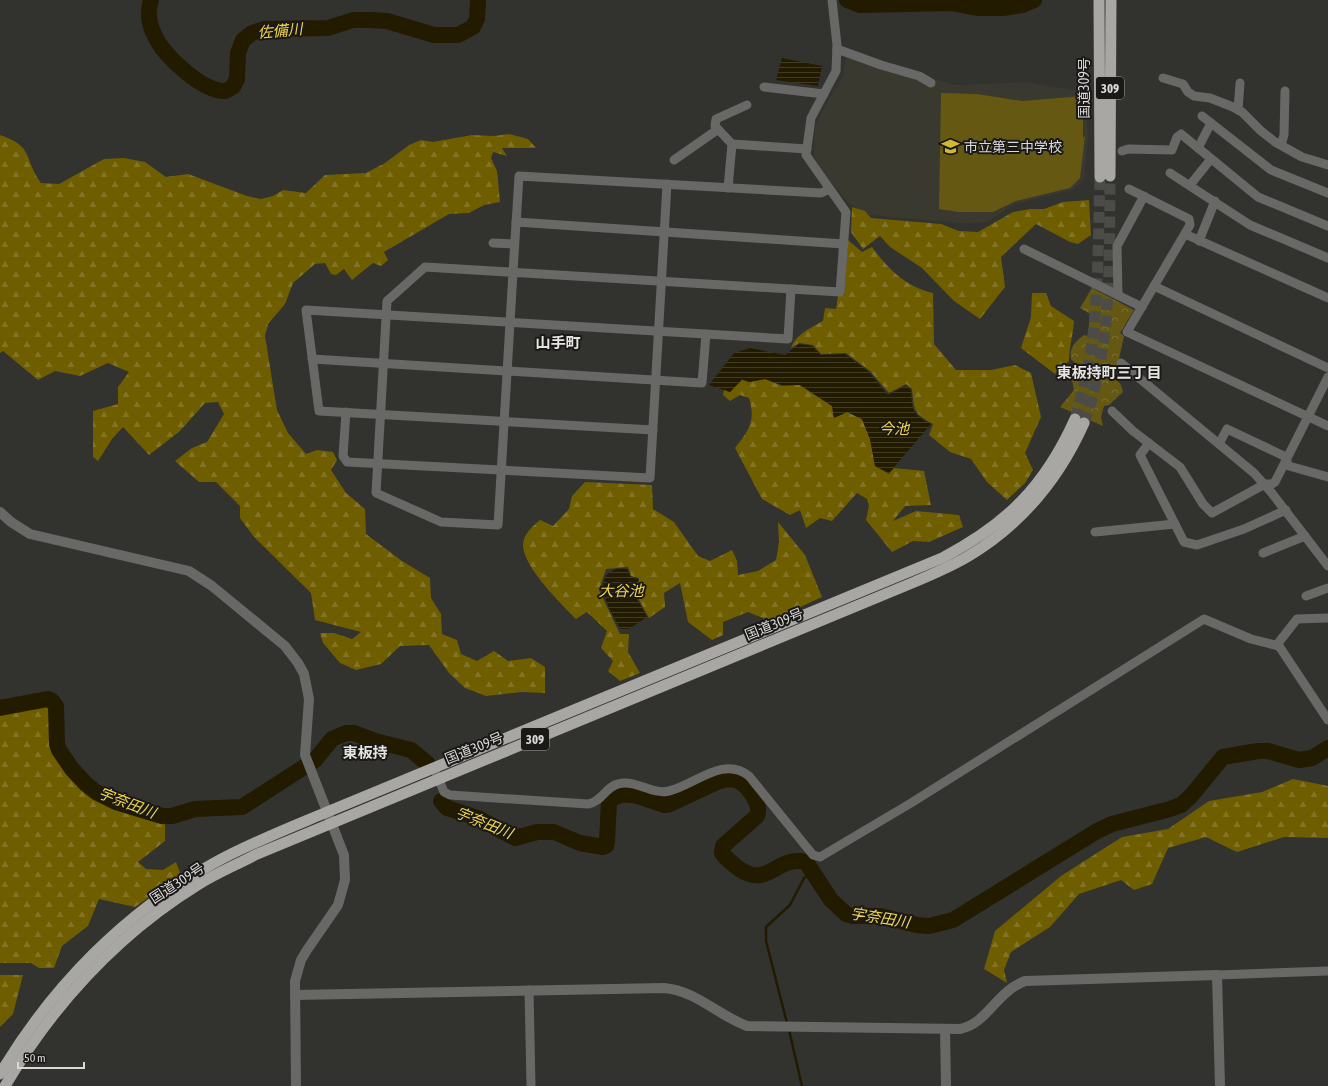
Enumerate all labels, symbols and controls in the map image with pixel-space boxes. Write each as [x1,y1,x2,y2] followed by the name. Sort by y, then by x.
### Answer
[257,20,305,41] water label: 佐備川
[1076,57,1092,119] street label: 国道309号
[1096,77,1124,99] road number: 309
[941,137,961,157] school or university icon: 市立第三中学校
[964,139,1062,155] place label: 市立第三中学校
[535,334,581,351] district label: 山手町
[1056,364,1162,381] district label: 東板持町三丁目
[879,420,911,437] water label: 今池
[598,582,645,599] water label: 大谷池
[742,605,806,643] street label: 国道309号
[521,728,549,750] road number: 309
[442,729,506,767] street label: 国道309号
[342,744,388,761] district label: 東板持
[96,784,160,822] water label: 宇奈田川
[453,803,517,842] water label: 宇奈田川
[147,859,207,907] street label: 国道309号
[849,904,913,931] water label: 宇奈田川
[18,1044,84,1070] scale bar
[24,1051,46,1065] text: 50 m

